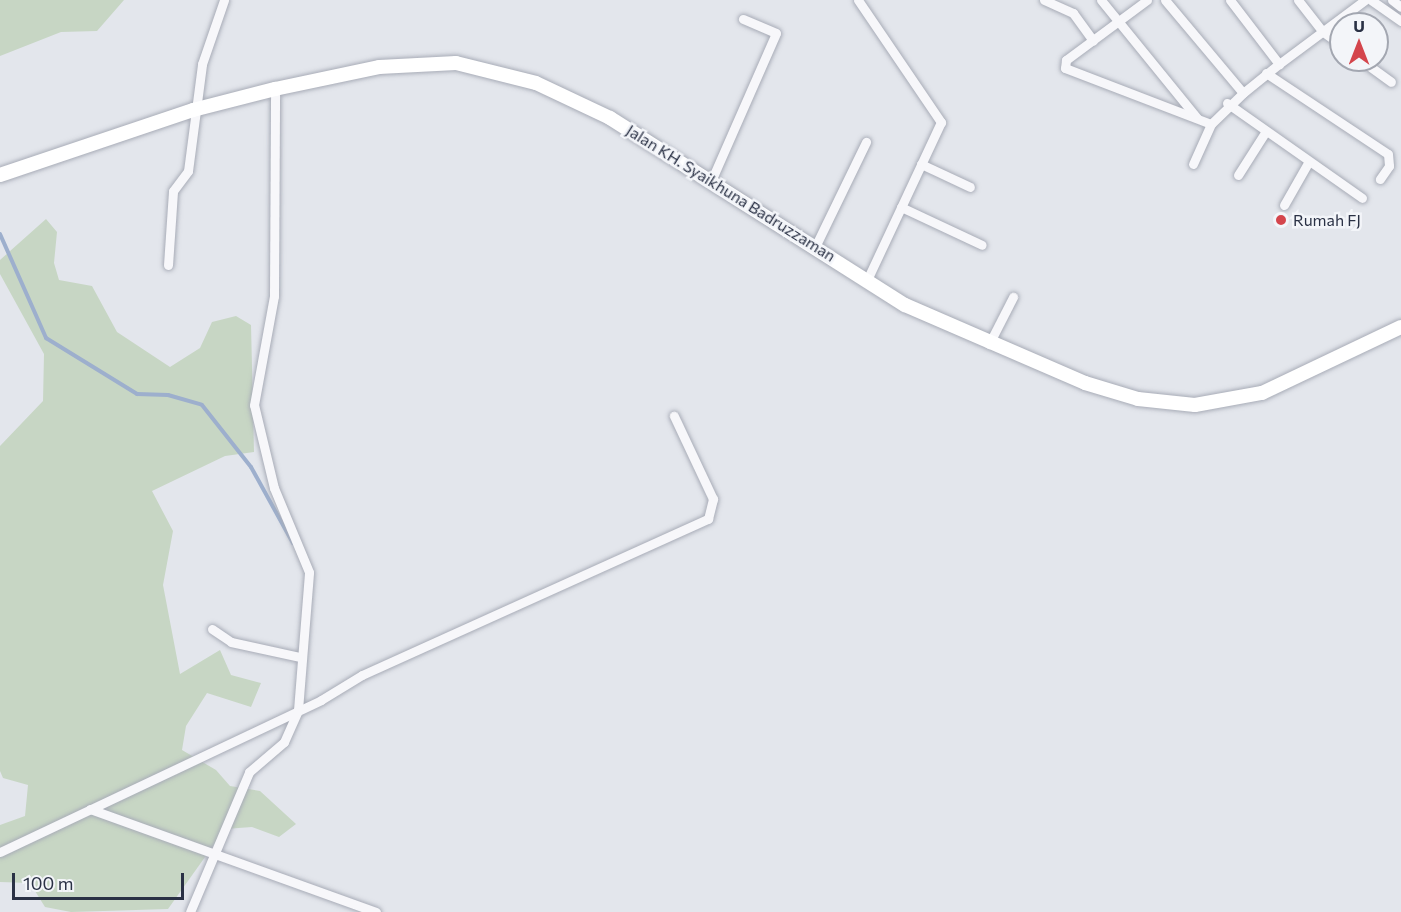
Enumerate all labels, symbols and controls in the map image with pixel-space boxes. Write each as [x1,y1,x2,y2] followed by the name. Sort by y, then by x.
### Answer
[1329,12,1389,72] north arrow
[1353,16,1365,35] text: U
[623,120,839,266] street label: Jalan KH. Syaikhuna Badruzzaman
[1293,210,1361,230] place label: Rumah FJ
[1274,213,1288,227] marker: Rumah FJ
[15,861,188,899] scale bar
[23,872,73,894] text: 100 m

